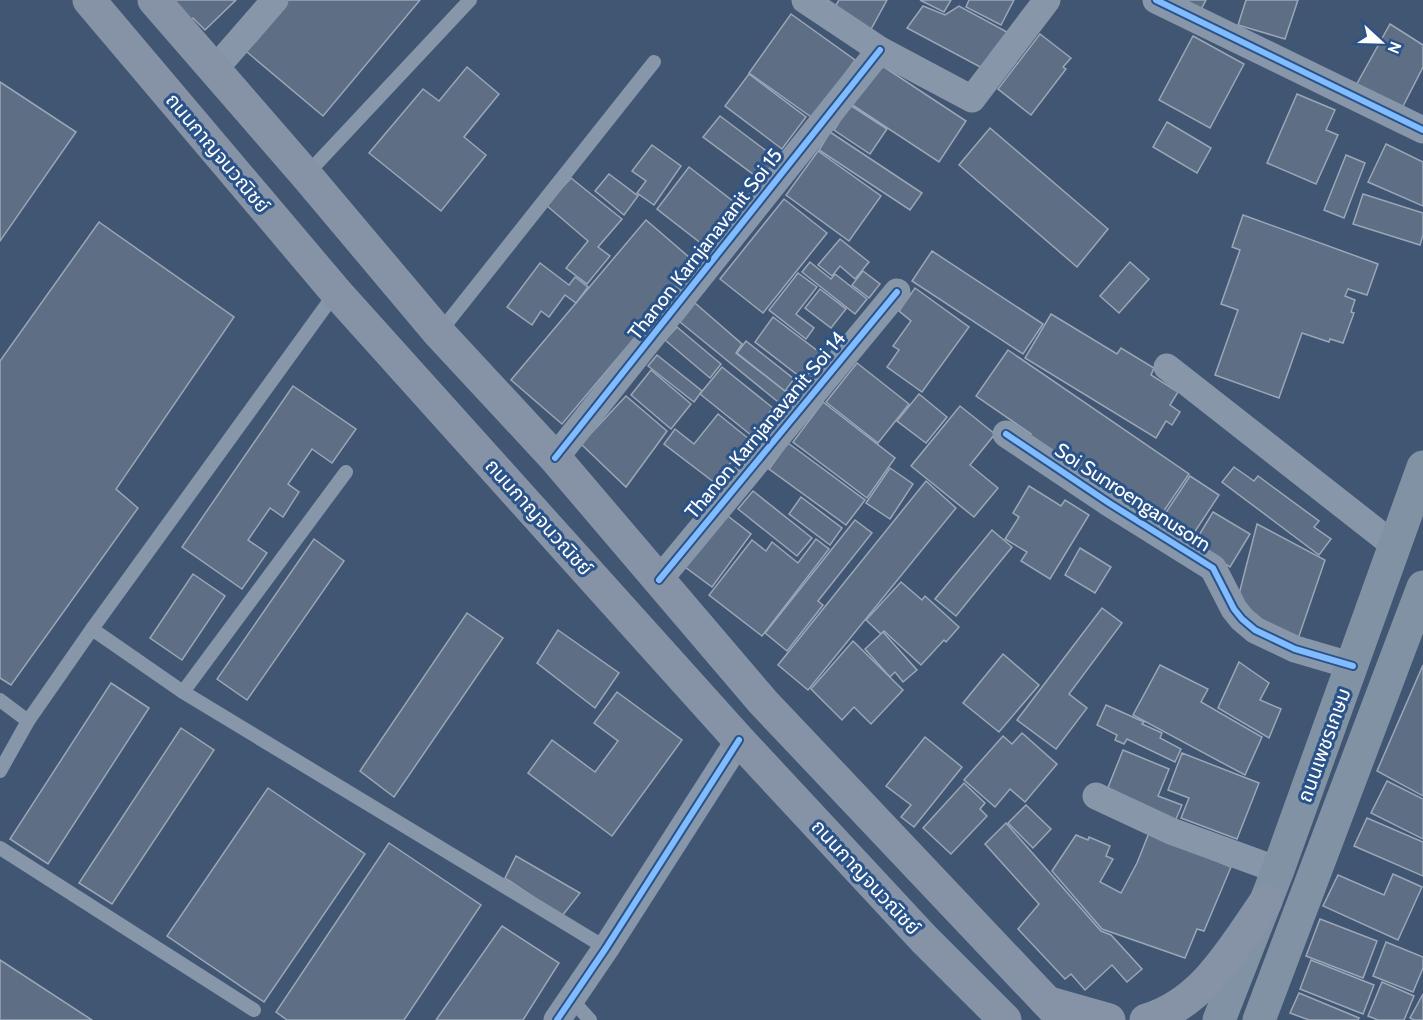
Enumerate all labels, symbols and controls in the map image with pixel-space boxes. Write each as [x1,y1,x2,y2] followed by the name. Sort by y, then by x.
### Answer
[1351,12,1411,72] north arrow
[1384,39,1405,56] text: N
[161,88,275,218] street label: ถนนกาญจนวณิชย์
[623,144,787,344] street label: Thanon Karnjanavanit Soi 15
[680,326,851,523] street label: Thanon Karnjanavanit Soi 14
[1051,438,1215,556] street label: Soi Sunroenganusorn
[480,454,598,580] street label: ถนนกาญจนวณิชย์
[1292,685,1356,805] street label: ถนนเพชรเกษม
[807,814,926,940] street label: ถนนกาญจนวณิชย์

